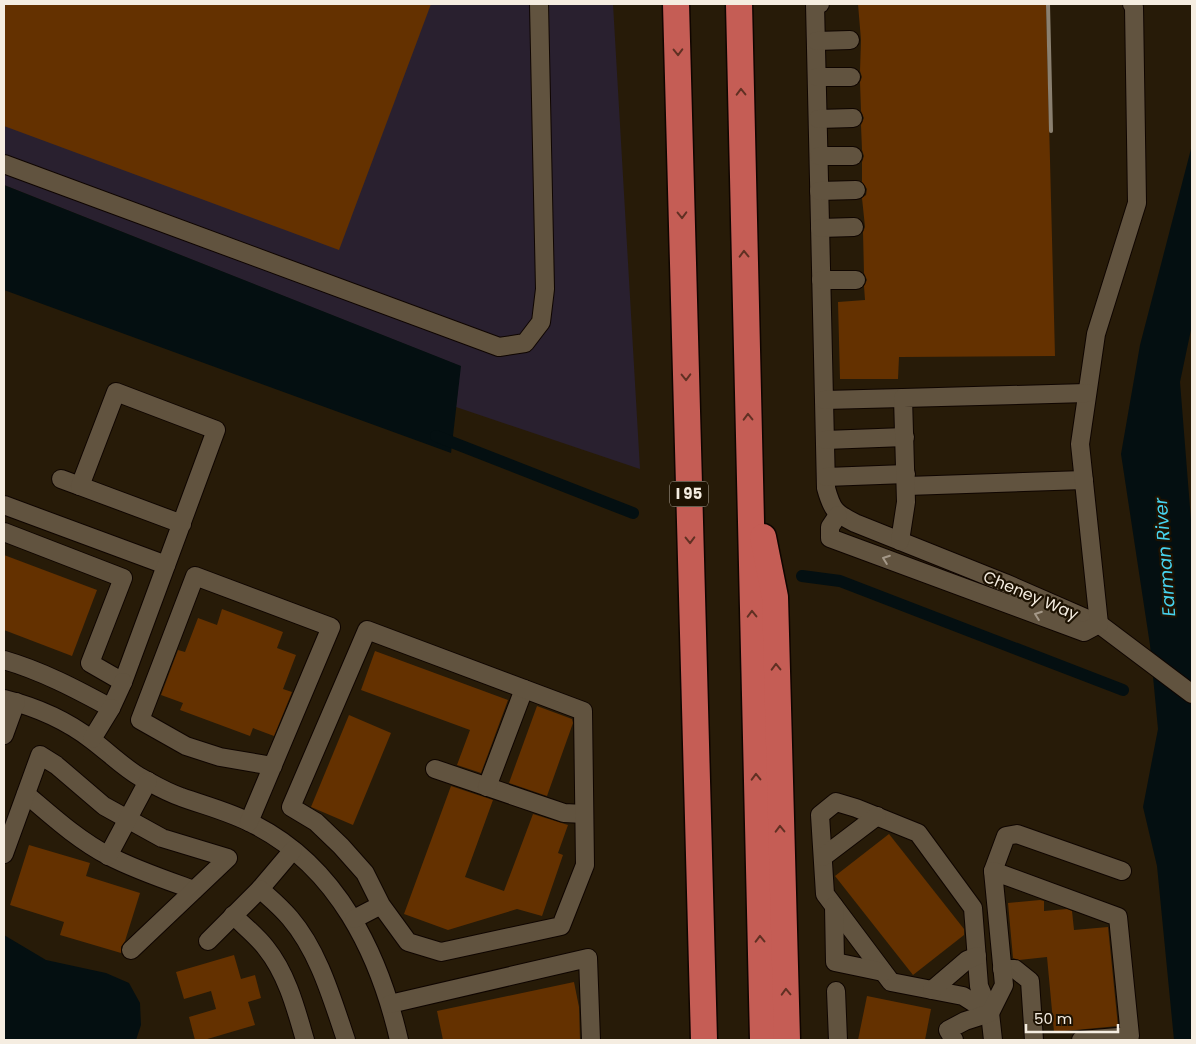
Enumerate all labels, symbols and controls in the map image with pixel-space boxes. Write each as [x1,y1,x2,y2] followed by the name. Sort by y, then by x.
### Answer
[672,49,683,57] one-way arrow
[735,88,746,96] one-way arrow
[677,212,687,219] one-way arrow
[739,250,749,258] one-way arrow
[681,374,691,382] one-way arrow
[743,413,753,420] one-way arrow
[670,482,708,506] road number: I 95
[1148,496,1181,617] water label: Earman River
[685,536,695,544] one-way arrow
[882,555,890,565] one-way arrow
[980,565,1082,626] street label: Cheney Way
[747,610,758,618] one-way arrow
[1034,611,1043,621] one-way arrow
[771,662,782,670] one-way arrow
[751,772,762,780] one-way arrow
[775,825,786,833] one-way arrow
[755,935,766,943] one-way arrow
[780,987,791,995] one-way arrow
[1026,1002,1118,1034] scale bar
[1034,1008,1072,1029] text: 50 m

